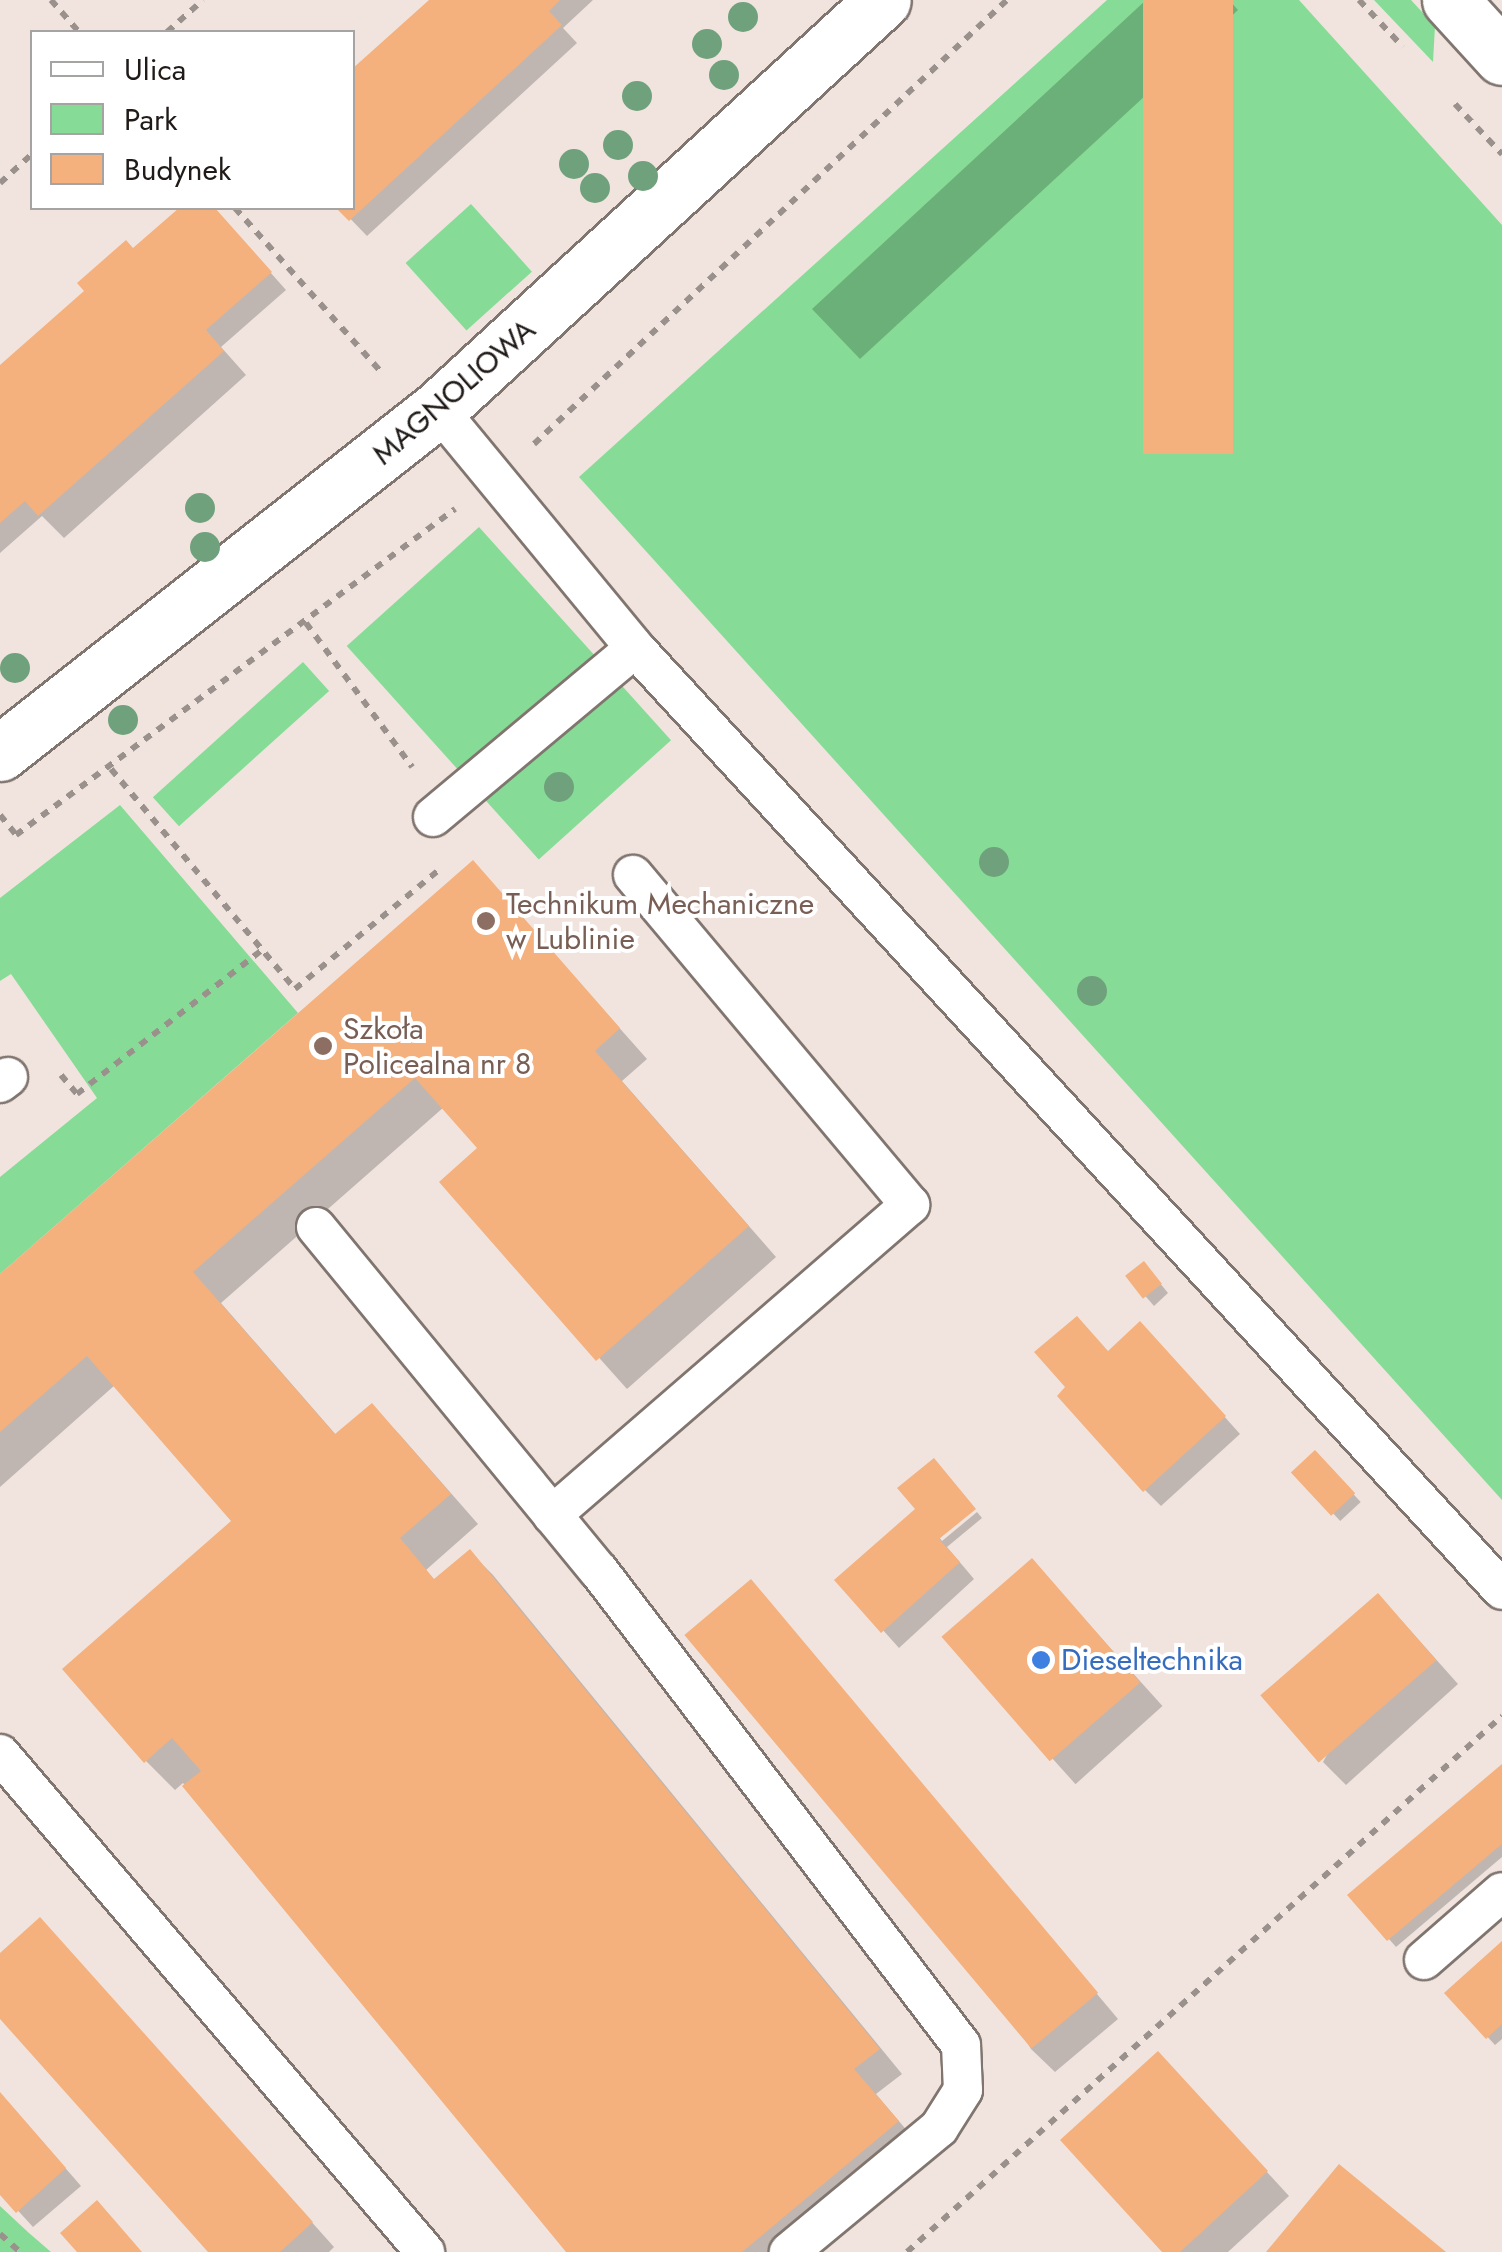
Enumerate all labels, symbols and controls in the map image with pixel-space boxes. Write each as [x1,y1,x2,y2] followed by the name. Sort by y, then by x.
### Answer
[30,30,355,210] legend
[124,48,186,91] text: Ulica
[124,98,177,141] text: Park
[124,148,231,191] text: Budynek
[365,312,543,472] street label: MAGNOLIOWA
[506,886,814,956] place label: Technikum Mechaniczne w Lublinie
[475,910,497,932] marker: Technikum Mechaniczne w Lublinie
[343,1011,531,1082] place label: Szkoła Policealna nr 8
[312,1035,334,1057] marker: Szkoła Policealna nr 8
[1061,1642,1243,1678] place label: Dieseltechnika
[1030,1649,1052,1671] marker: Dieseltechnika

